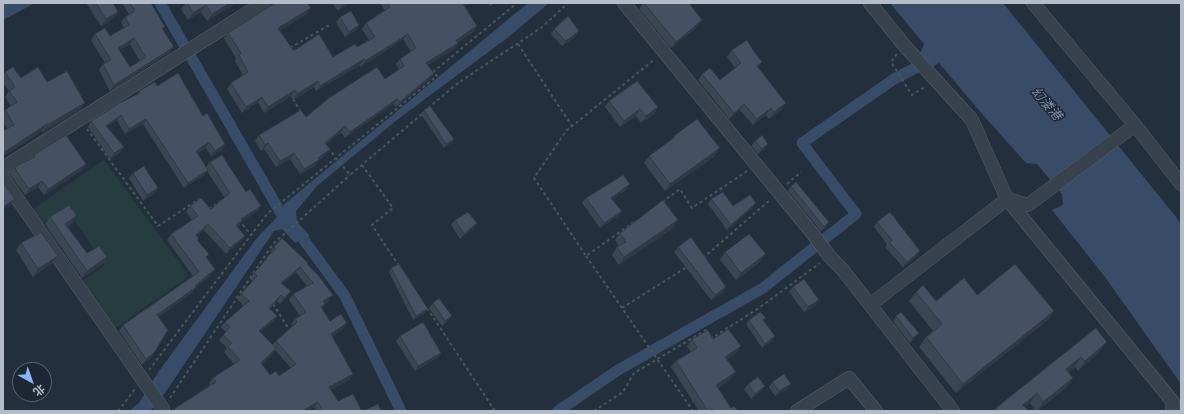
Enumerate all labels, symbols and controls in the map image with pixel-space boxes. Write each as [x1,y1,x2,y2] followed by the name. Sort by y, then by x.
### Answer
[1027,84,1065,124] water label: 幻溇港
[12,362,52,402] north arrow
[30,382,48,400] text: 北

